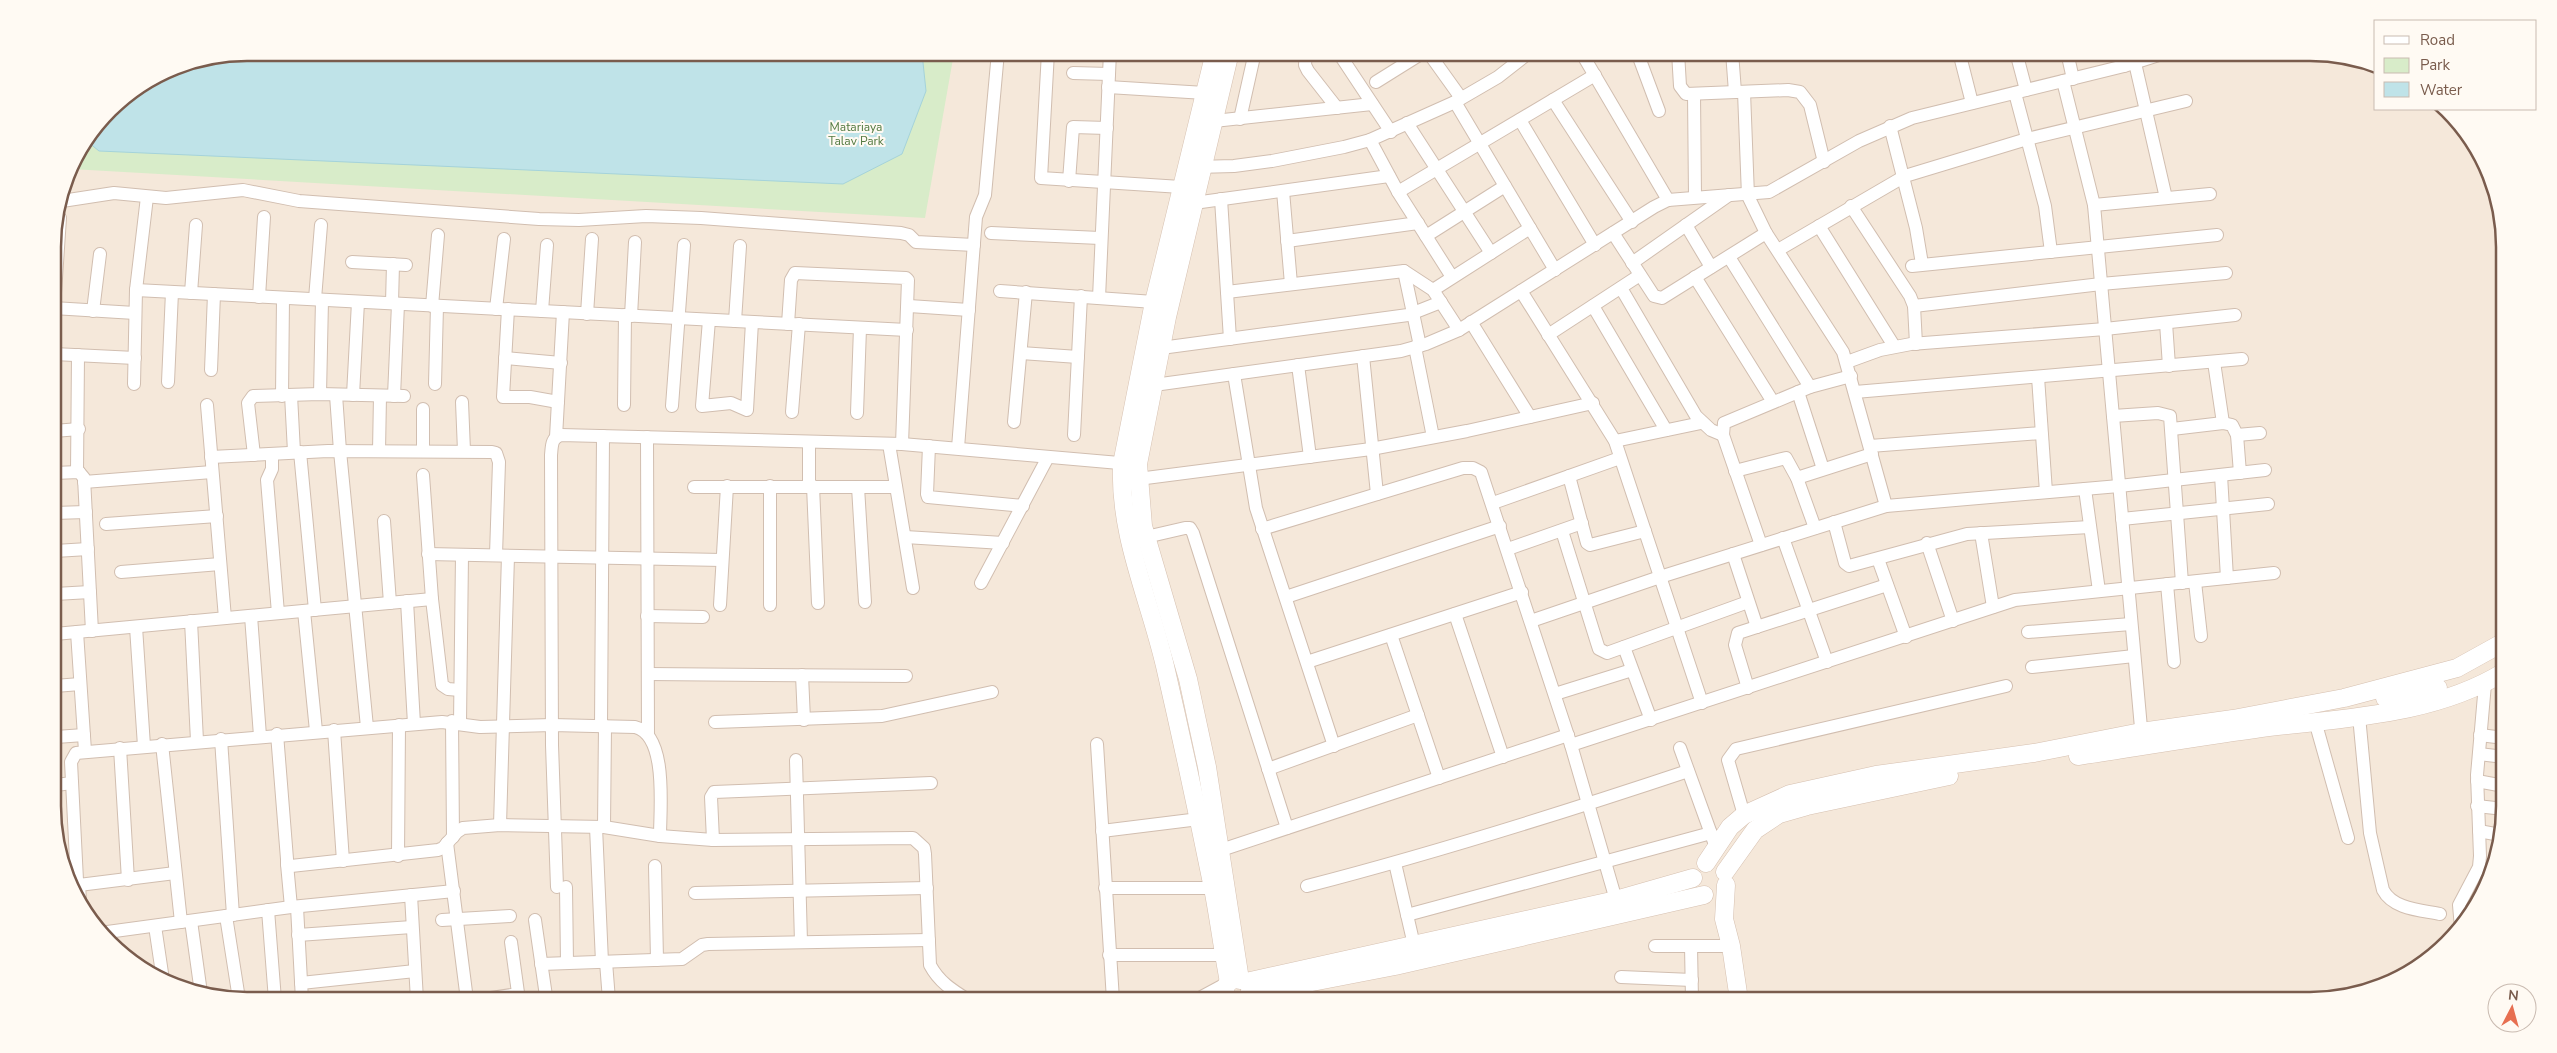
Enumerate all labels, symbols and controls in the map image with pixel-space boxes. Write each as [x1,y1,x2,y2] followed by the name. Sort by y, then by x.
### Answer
[2374,20,2537,110] legend
[2420,30,2455,50] text: Road
[2420,55,2450,75] text: Park
[2420,80,2463,100] text: Water
[828,119,885,149] park label: Matariaya Talav Park
[2487,983,2537,1033] north arrow
[2507,986,2520,1006] text: N

